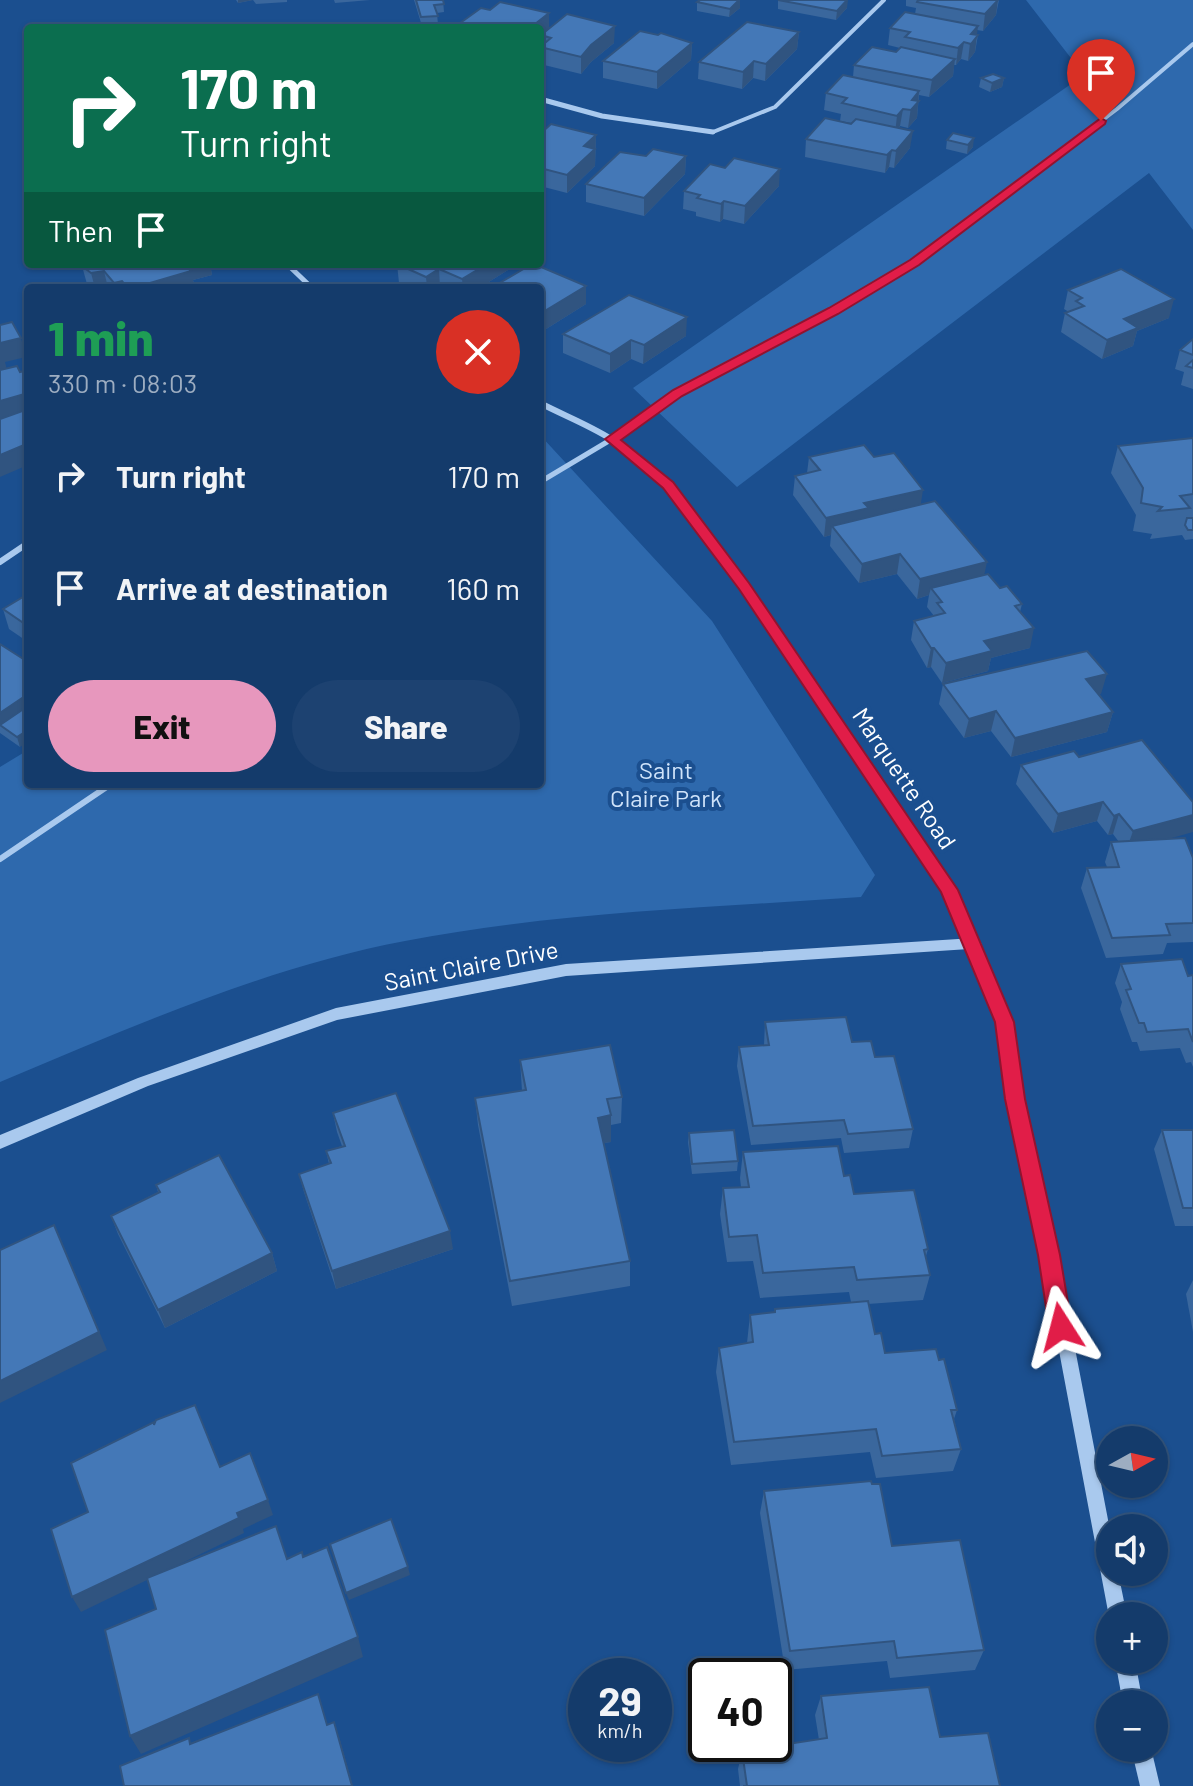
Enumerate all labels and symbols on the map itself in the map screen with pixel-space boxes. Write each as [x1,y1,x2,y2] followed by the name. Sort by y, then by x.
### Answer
[1067,39,1135,121] pin
[847,702,963,854] street label: Marquette Road
[610,755,722,812] park label: Saint Claire Park
[381,934,561,996] street label: Saint Claire Drive
[1019,1285,1103,1369] position arrow
[1096,1426,1168,1498] north arrow
[688,1658,792,1762] speed limit sign: 40

